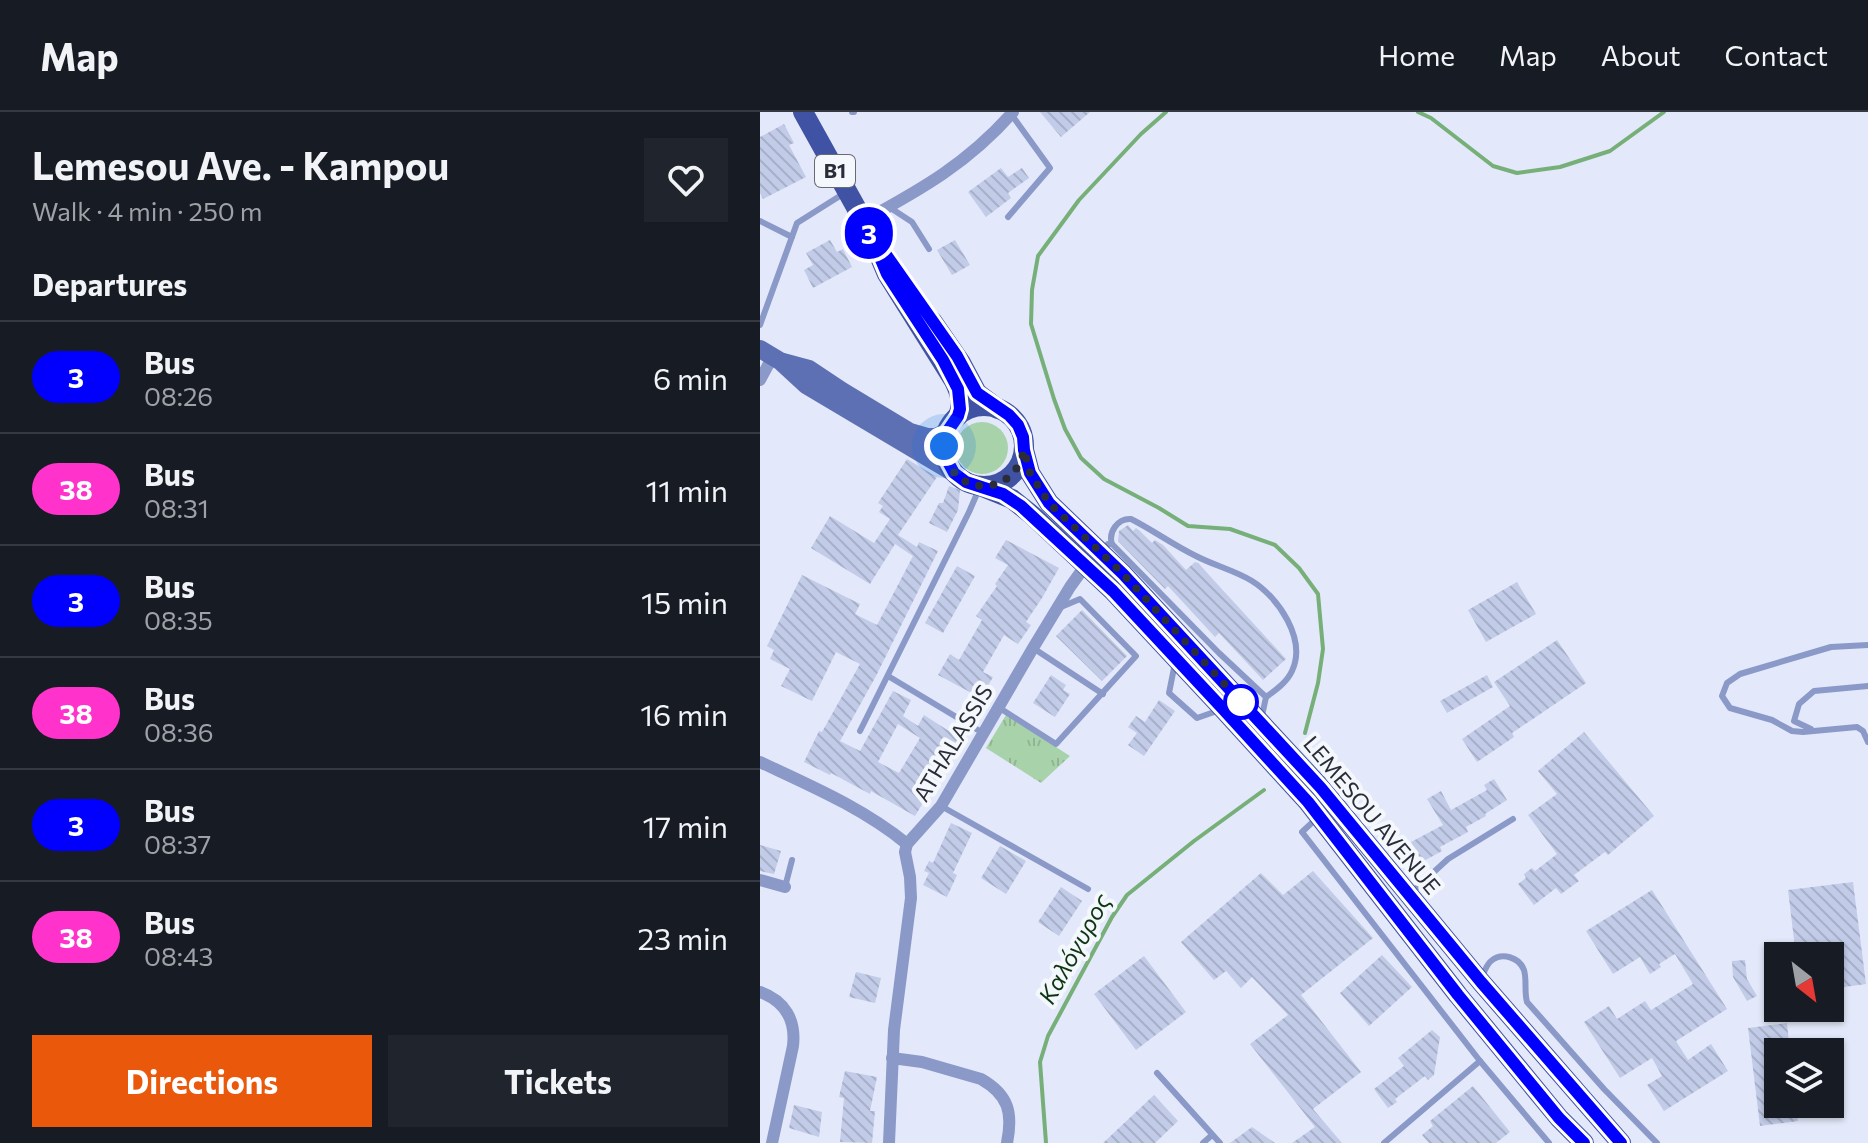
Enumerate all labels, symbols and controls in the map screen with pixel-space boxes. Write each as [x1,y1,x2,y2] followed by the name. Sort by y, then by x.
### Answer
[40,32,119,79] text: Map
[1378,38,1455,72] text: Home
[1499,38,1557,72] text: Map
[1601,38,1681,72] text: About
[1725,38,1828,72] text: Contact
[644,138,728,222] button: heart
[32,141,449,188] text: Lemesou Ave. - Kampou
[815,155,855,187] road number: B1
[32,195,262,226] text: Walk · 4 min · 250 m
[843,207,895,259] line badge: 3
[861,216,877,250] text: 3
[32,265,187,302] text: Departures
[144,343,195,380] text: Bus
[653,359,728,396] text: 6 min
[68,360,84,394] text: 3
[144,380,213,411] text: 08:26
[924,426,964,466] your location
[144,455,195,492] text: Bus
[646,471,728,508] text: 11 min
[59,472,93,506] text: 38
[144,492,209,523] text: 08:31
[144,567,195,604] text: Bus
[641,583,728,620] text: 15 min
[68,584,84,618] text: 3
[144,604,213,635] text: 08:35
[144,679,195,716] text: Bus
[907,679,998,806] street label: ATHALASSIS
[1224,685,1258,719] unlabelled marker
[640,695,728,732] text: 16 min
[59,696,93,730] text: 38
[144,716,214,747] text: 08:36
[1298,730,1446,899] street label: LEMESOU AVENUE
[144,791,195,828] text: Bus
[643,807,728,844] text: 17 min
[68,808,84,842] text: 3
[144,828,211,859] text: 08:37
[1032,888,1116,1008] water label: Καλόγυρος
[144,903,195,940] text: Bus
[637,919,728,956] text: 23 min
[59,920,93,954] text: 38
[144,940,213,971] text: 08:43
[1764,942,1844,1022] north arrow
[1764,942,1844,1118] map controls
[32,1035,372,1127] button: Directions
[388,1035,728,1127] button: Tickets
[1764,1038,1844,1118] button: layers

